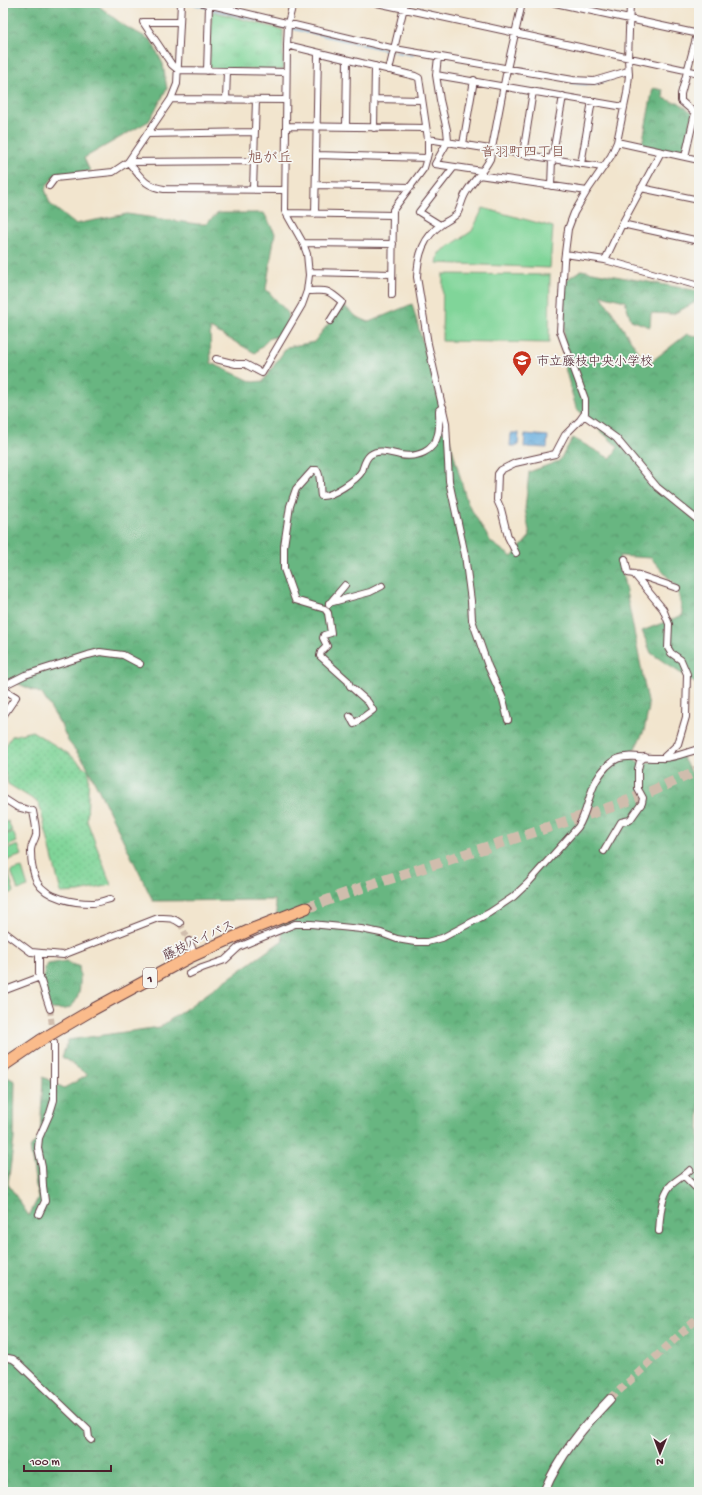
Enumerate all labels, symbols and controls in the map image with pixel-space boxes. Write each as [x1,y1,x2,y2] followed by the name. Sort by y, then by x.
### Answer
[481,145,565,162] district label: 音羽町四丁目
[247,150,293,168] district label: 旭が丘
[511,349,533,377] school or university icon: 市立藤枝中央小学校
[536,354,653,370] place label: 市立藤枝中央小学校
[160,917,237,964] street label: 藤枝バイパス
[143,968,157,988] road number: 1
[640,1433,680,1473] north arrow
[24,1447,111,1473] scale bar
[656,1455,664,1467] text: N
[29,1456,60,1470] text: 100 m

